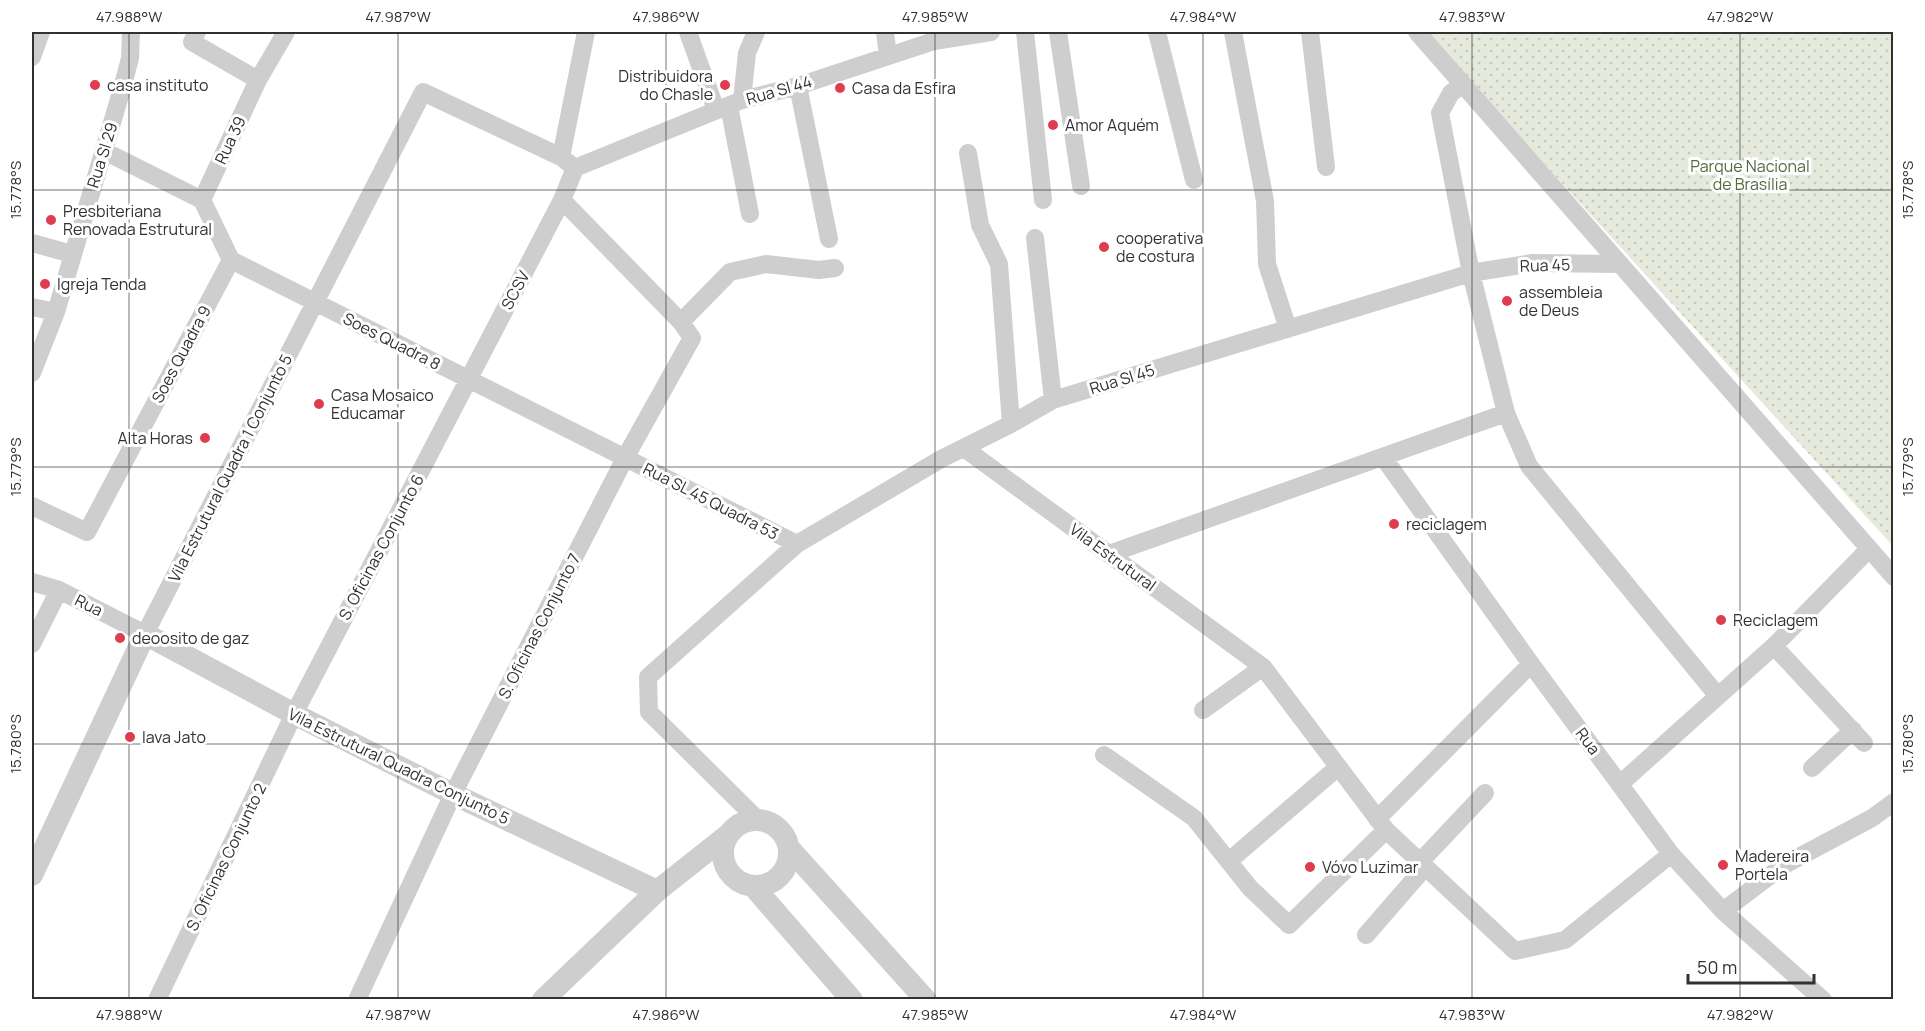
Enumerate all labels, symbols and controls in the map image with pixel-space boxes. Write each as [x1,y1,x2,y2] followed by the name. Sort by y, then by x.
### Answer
[96,6,162,27] text: 47.988°W
[365,6,431,27] text: 47.987°W
[632,6,700,27] text: 47.986°W
[902,6,968,27] text: 47.985°W
[1170,6,1236,27] text: 47.984°W
[1439,6,1505,27] text: 47.983°W
[1707,6,1773,27] text: 47.982°W
[618,65,713,105] place label: Distribuidora do Chasle
[744,70,814,110] street label: Rua Sl 44
[107,74,208,96] place label: casa instituto
[852,77,956,99] place label: Casa da Esfira
[88,78,102,92] marker: casa instituto
[718,78,732,92] marker: Distribuidora do Chasle
[833,81,847,95] marker: Casa da Esfira
[209,112,251,168] street label: Rua 39
[1065,114,1159,136] place label: Amor Aquém
[1046,118,1060,132] marker: Amor Aquém
[82,119,122,191] street label: Rua Sl 29
[1690,155,1810,195] park label: Parque Nacional de Brasília
[5,161,26,219] text: 15.778°S
[1897,161,1918,219] text: 15.778°S
[63,200,212,240] place label: Presbiteriana Renovada Estrutural
[44,213,58,227] marker: Presbiteriana Renovada Estrutural
[1116,227,1203,267] place label: cooperativa de costura
[1097,240,1111,254] marker: cooperativa de costura
[1519,253,1571,277] street label: Rua 45
[496,266,534,313] street label: SCSV
[57,273,146,295] place label: Igreja Tenda
[38,277,52,291] marker: Igreja Tenda
[1519,281,1603,321] place label: assembleia de Deus
[1500,294,1514,308] marker: assembleia de Deus
[146,302,216,406] street label: Soes Quadra 9
[340,307,444,375] street label: Soes Quadra 8
[163,350,297,586] street label: Vila Estrutural Quadra 1 Conjunto 5
[1087,359,1157,399] street label: Rua Sl 45
[331,384,434,424] place label: Casa Mosaico Educamar
[312,397,326,411] marker: Casa Mosaico Educamar
[117,427,193,449] place label: Alta Horas
[198,431,212,445] marker: Alta Horas
[5,437,26,497] text: 15.779°S
[1897,437,1918,497] text: 15.779°S
[640,457,782,545] street label: Rua SL 45 Quadra 53
[333,470,429,624] street label: S. Oficinas Conjunto 6
[1406,513,1487,535] place label: reciclagem
[1387,517,1401,531] marker: reciclagem
[1065,518,1161,596] street label: Vila Estrutural
[493,549,585,703] street label: S. Oficinas Conjunto 7
[71,589,107,621] street label: Rua
[1733,609,1818,631] place label: Reciclagem
[1714,613,1728,627] marker: Reciclagem
[132,627,249,649] place label: deoosito de gaz
[113,631,127,645] marker: deoosito de gaz
[285,703,513,829] street label: Vila Estrutural Quadra Conjunto 5
[5,714,26,774] text: 15.780°S
[1897,714,1918,774] text: 15.780°S
[1571,723,1605,759] street label: Rua
[142,726,206,748] place label: lava Jato
[123,730,137,744] marker: lava Jato
[181,780,271,934] street label: S. Oficinas Conjunto 2
[1735,845,1809,885] place label: Madereira Portela
[1322,856,1419,878] place label: Vóvo Luzimar
[1716,858,1730,872] marker: Madereira Portela
[1303,860,1317,874] marker: Vóvo Luzimar
[1688,947,1814,985] scale bar
[1697,955,1737,979] text: 50 m
[96,1004,162,1025] text: 47.988°W
[365,1004,431,1025] text: 47.987°W
[632,1004,700,1025] text: 47.986°W
[902,1004,968,1025] text: 47.985°W
[1170,1004,1236,1025] text: 47.984°W
[1439,1004,1505,1025] text: 47.983°W
[1707,1004,1773,1025] text: 47.982°W

